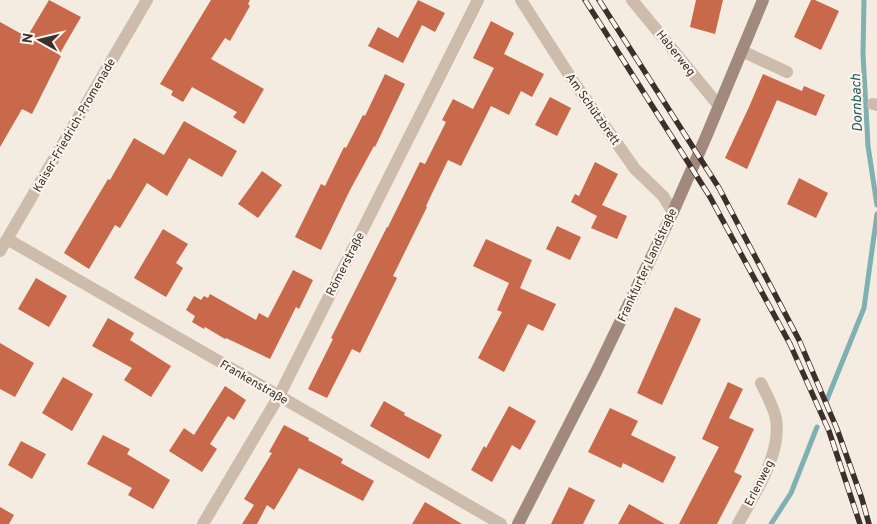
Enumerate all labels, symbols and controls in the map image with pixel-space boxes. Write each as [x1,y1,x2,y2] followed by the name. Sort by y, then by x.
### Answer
[15,15,65,65] north arrow
[652,27,699,80] street label: Haberweg
[19,32,38,45] text: N
[30,56,120,195] street label: Kaiser-Friedrich-Promenade
[561,70,623,149] street label: Am Schützbrett
[848,73,867,133] water label: Dornbach
[614,206,681,325] street label: Frankfurter Landstraße
[323,230,369,299] street label: Römerstraße
[216,357,291,409] street label: Frankenstraße
[741,458,778,509] street label: Erlenweg

